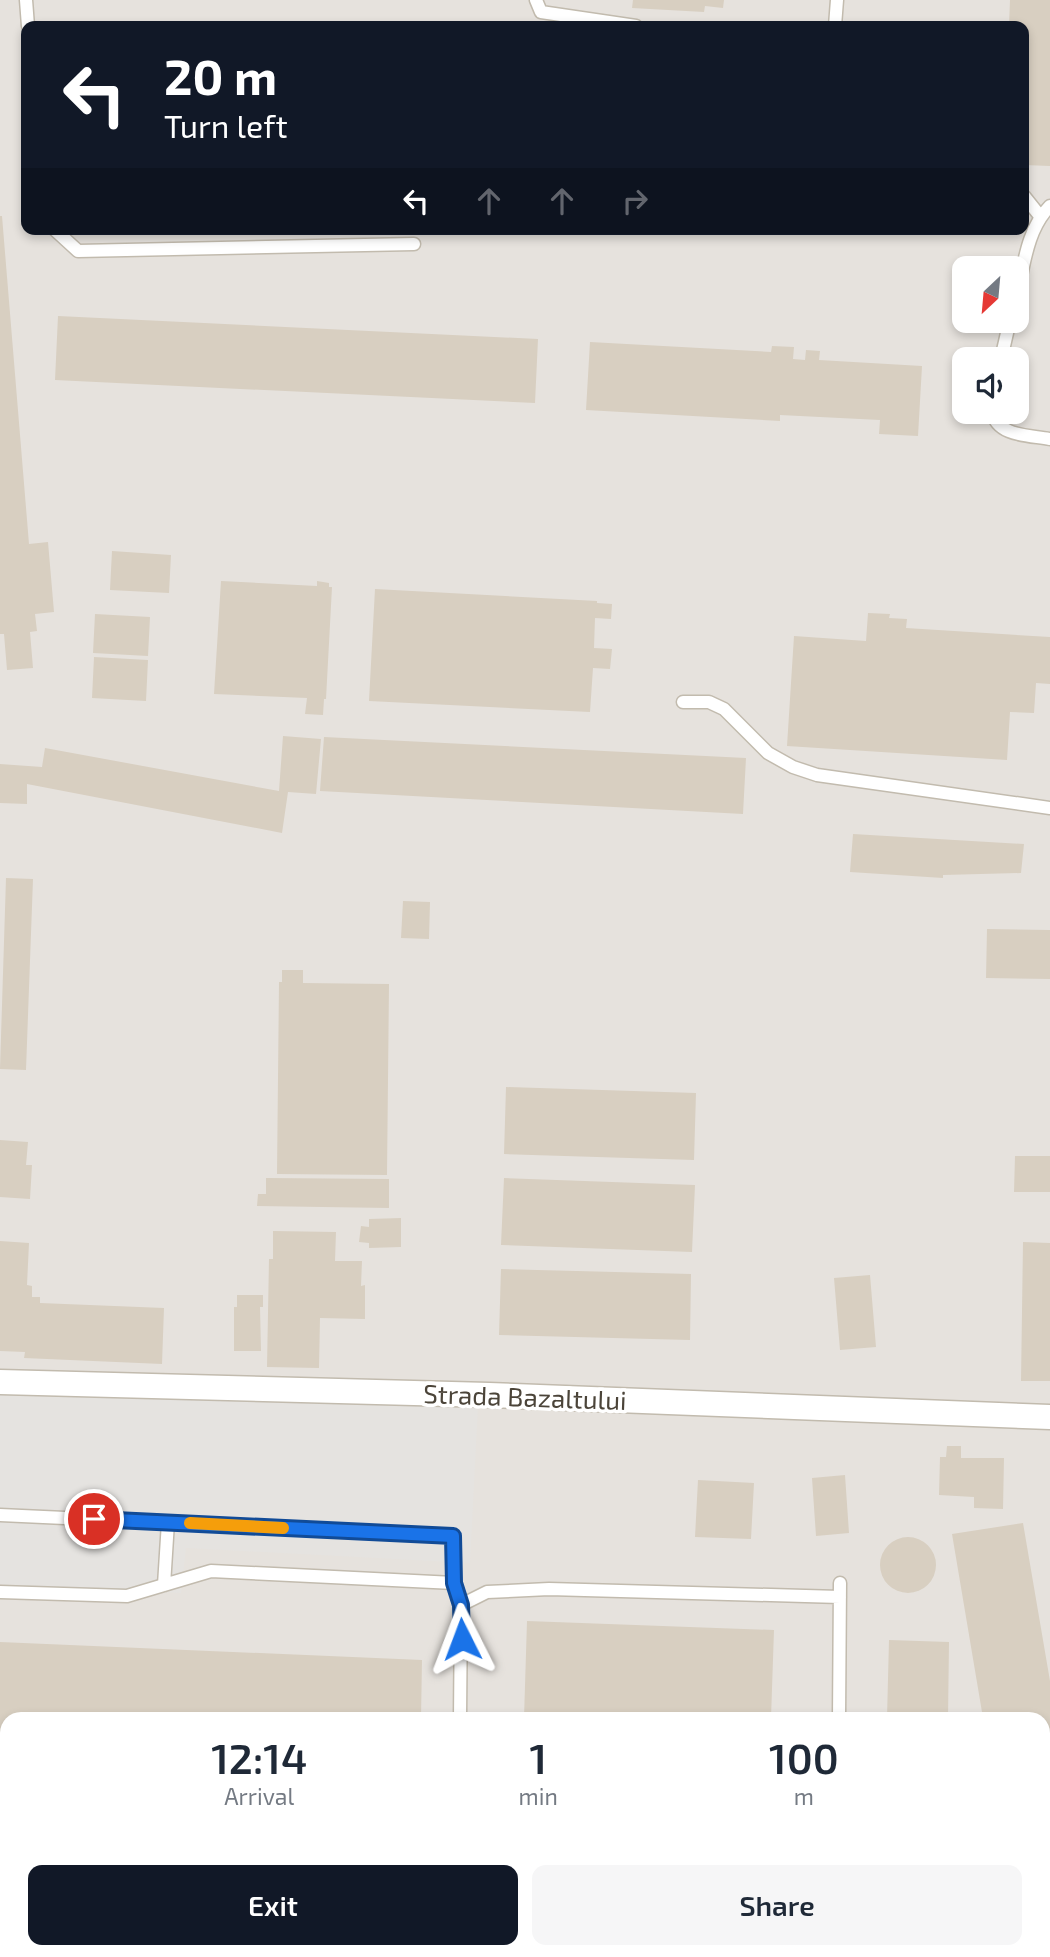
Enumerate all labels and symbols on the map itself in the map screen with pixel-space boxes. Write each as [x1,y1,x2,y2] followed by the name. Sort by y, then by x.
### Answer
[952,256,1029,332] north arrow
[423,1377,627,1415] street label: Strada Bazaltului
[64,1489,124,1549] pin
[425,1602,499,1676] position arrow

